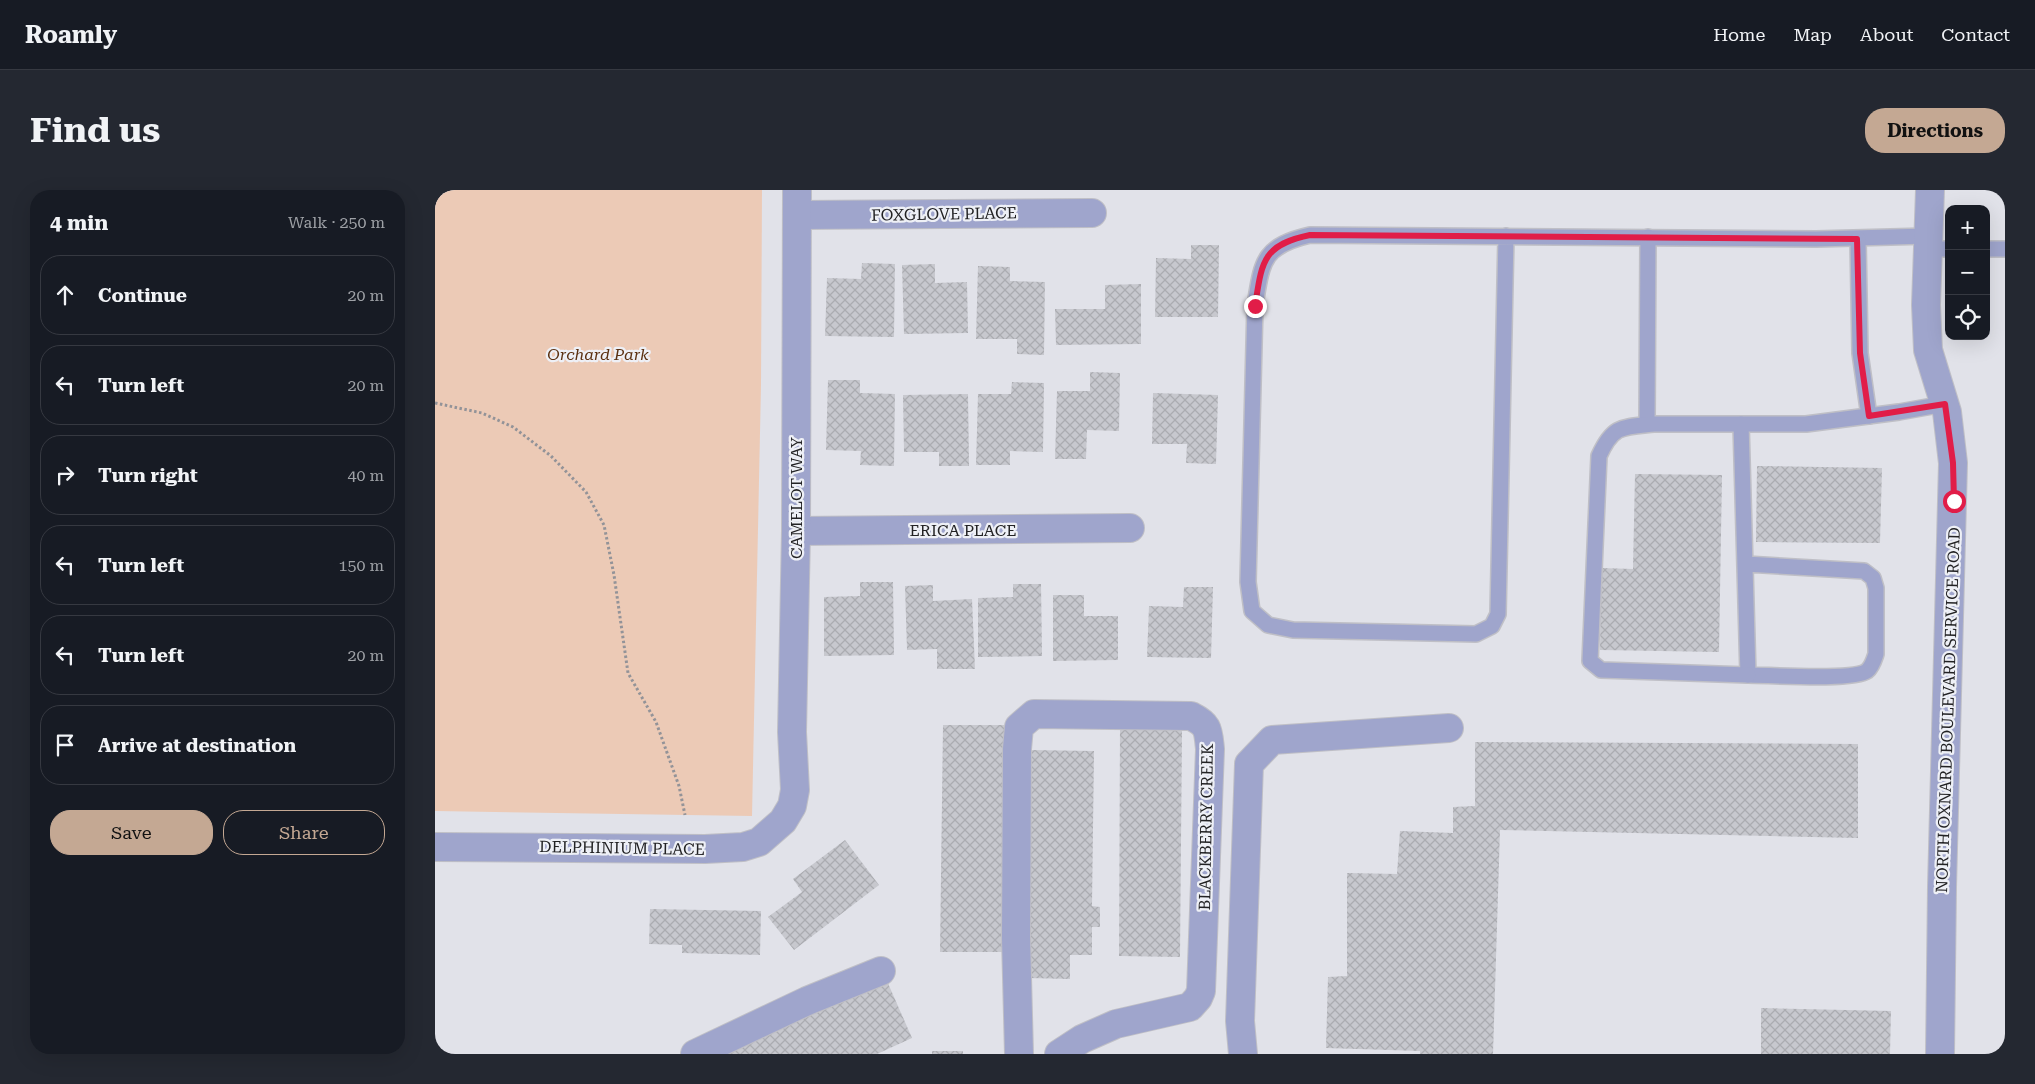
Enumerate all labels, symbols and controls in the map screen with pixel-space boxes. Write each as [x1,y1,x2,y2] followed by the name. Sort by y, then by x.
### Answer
[25,21,117,49] text: Roamly
[1713,24,1765,45] text: Home
[1793,24,1832,45] text: Map
[1860,24,1913,45] text: About
[1941,24,2010,45] text: Contact
[1865,108,2005,153] button: Directions
[30,110,160,151] text: Find us
[871,203,1017,225] street label: FOXGLOVE PLACE
[1945,205,1990,340] map controls
[1945,205,1990,250] button: +
[50,211,108,235] text: 4 min
[288,213,385,232] text: Walk · 250 m
[1945,250,1990,295] button: −
[51,281,79,309] icon: ahead
[98,284,187,307] text: Continue
[347,286,384,305] text: 20 m
[1244,295,1267,318] route end
[1945,295,1990,340] button: locate
[547,345,649,364] park label: Orchard Park
[51,371,79,399] icon: left
[98,374,184,397] text: Turn left
[347,376,384,395] text: 20 m
[787,437,806,559] street label: CAMELOT WAY
[51,461,79,489] icon: right
[98,464,198,487] text: Turn right
[347,466,384,485] text: 40 m
[1943,490,1966,513] route start
[910,521,1016,540] street label: ERICA PLACE
[1932,527,1964,893] street label: NORTH OXNARD BOULEVARD SERVICE ROAD
[51,551,79,579] icon: left
[98,554,184,577] text: Turn left
[338,556,384,575] text: 150 m
[51,641,79,669] icon: left
[98,644,184,667] text: Turn left
[347,646,384,665] text: 20 m
[51,731,79,759] icon: arrive
[98,734,296,757] text: Arrive at destination
[1195,743,1217,911] street label: BLACKBERRY CREEK
[50,810,213,855] button: Save
[223,810,385,855] button: Share
[539,837,705,859] street label: DELPHINIUM PLACE

